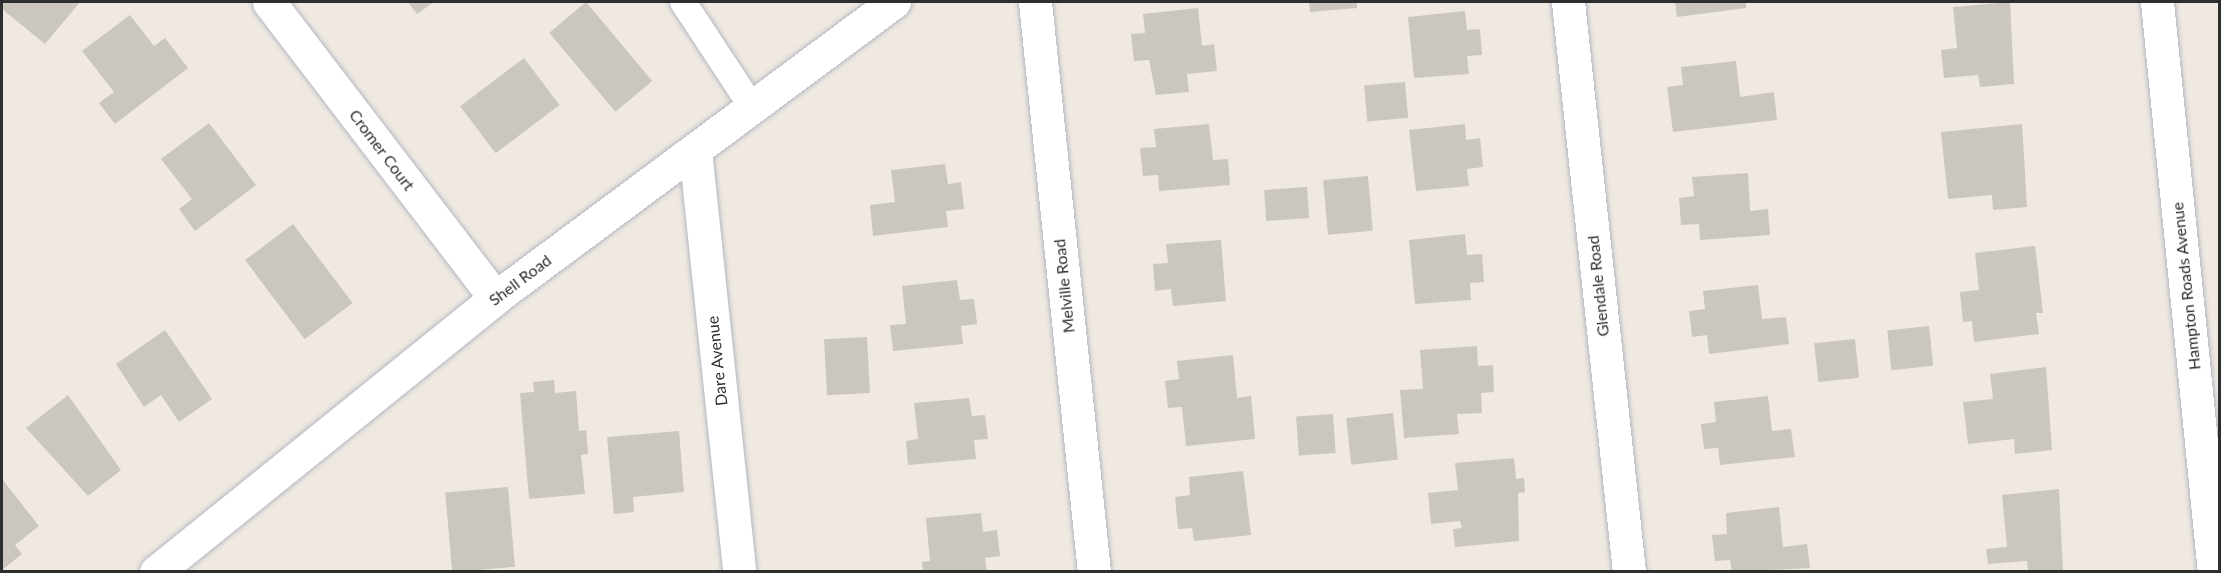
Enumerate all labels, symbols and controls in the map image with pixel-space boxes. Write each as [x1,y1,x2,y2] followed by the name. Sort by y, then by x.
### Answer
[345,106,419,194] street label: Cromer Court
[2168,201,2204,371] street label: Hampton Roads Avenue
[1583,235,1613,337] street label: Glendale Road
[1050,238,1078,334] street label: Melville Road
[485,250,555,310] street label: Shell Road
[703,315,731,407] street label: Dare Avenue

